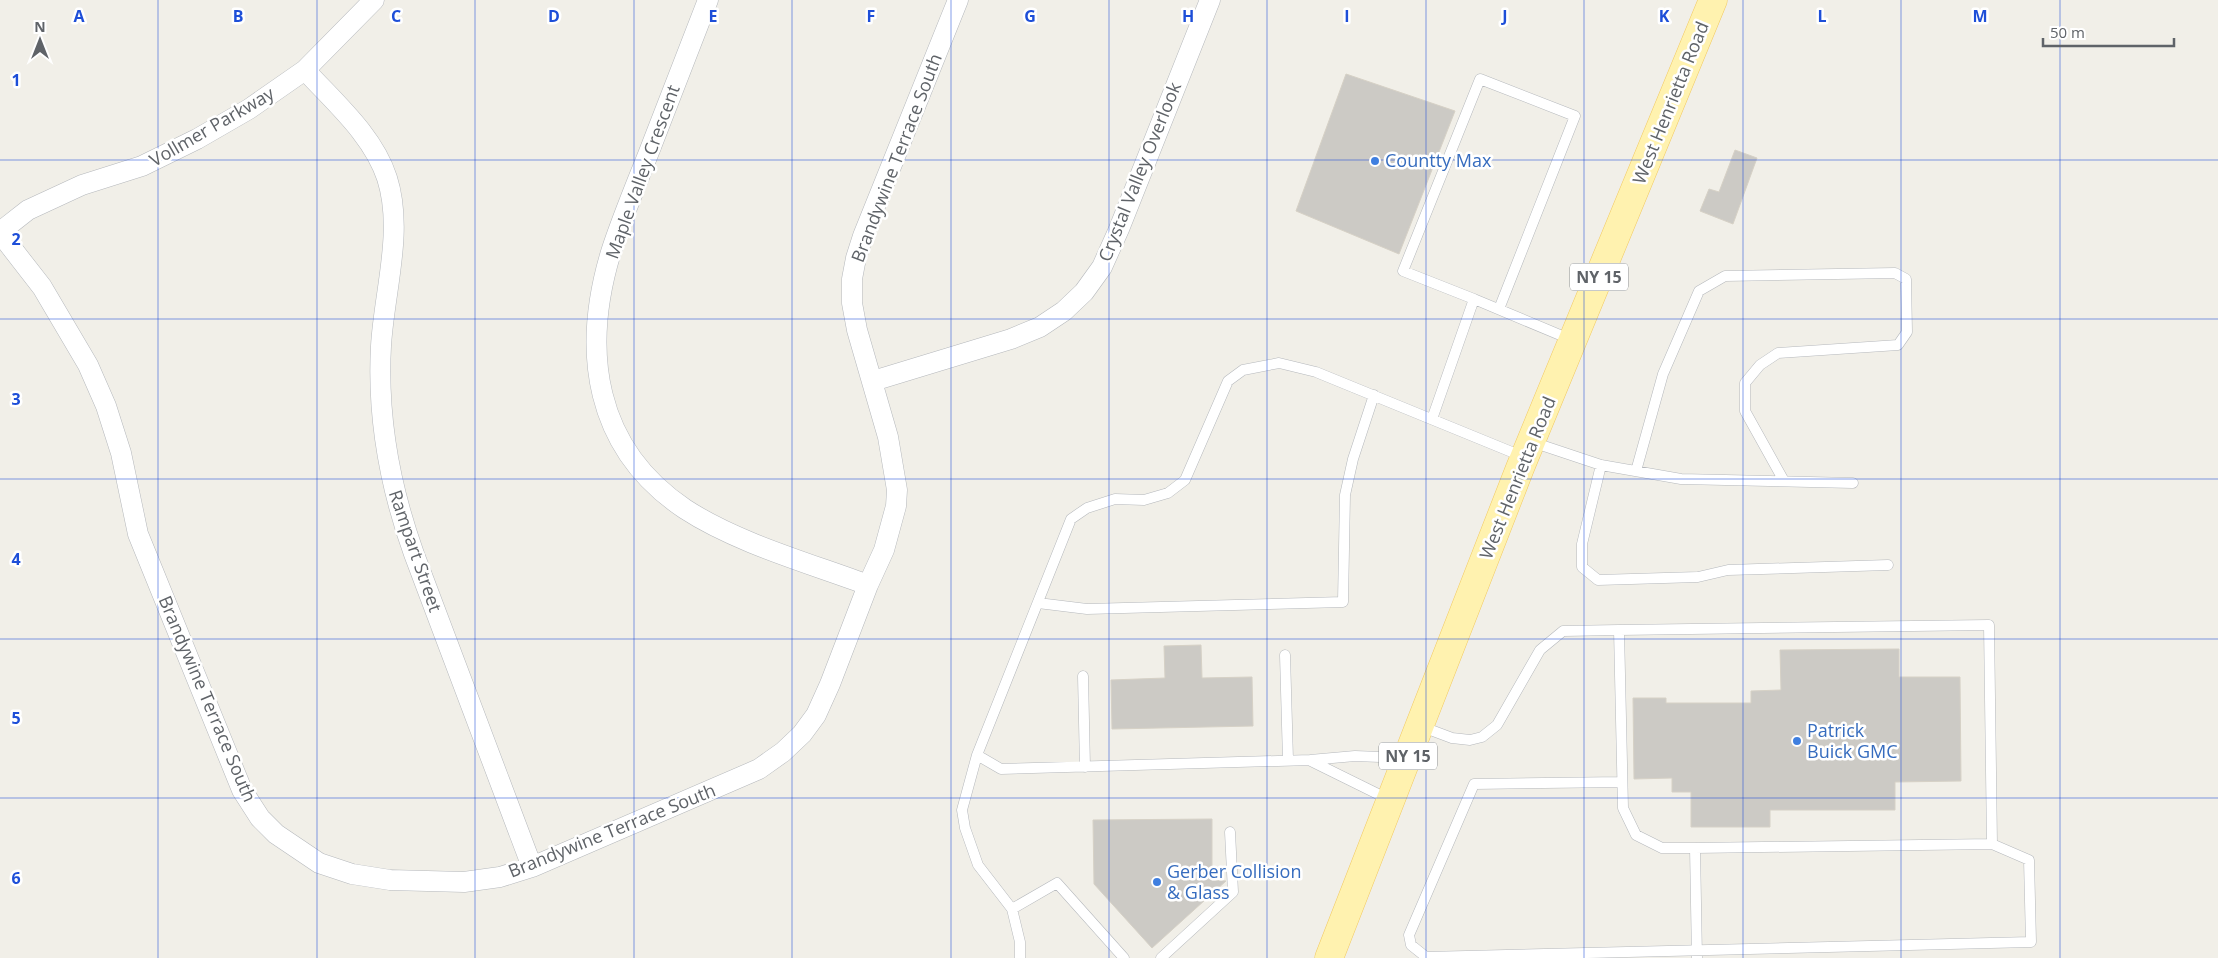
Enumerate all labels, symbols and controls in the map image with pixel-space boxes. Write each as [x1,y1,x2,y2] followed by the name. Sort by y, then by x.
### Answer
[73,5,85,27] text: A
[233,5,243,27] text: B
[391,5,401,27] text: C
[548,5,560,27] text: D
[709,5,718,27] text: E
[867,5,875,27] text: F
[1024,5,1036,27] text: G
[1182,5,1194,27] text: H
[1344,5,1350,27] text: I
[1500,5,1508,27] text: J
[1659,5,1670,27] text: K
[1817,5,1827,27] text: L
[1972,5,1988,27] text: M
[15,15,65,65] north arrow
[2043,15,2174,47] scale bar
[34,17,46,36] text: N
[1626,18,1714,187] street label: West Henrietta Road
[2050,22,2085,42] text: 50 m
[845,50,947,265] street label: Brandywine Terrace South
[11,69,21,91] text: 1
[1092,78,1186,265] street label: Crystal Valley Overlook
[145,80,279,172] street label: Vollmer Parkway
[599,81,685,262] street label: Maple Valley Crescent
[1385,148,1492,172] place label: Countty Max
[1369,155,1381,167] marker: Countty Max
[11,228,21,250] text: 2
[1570,264,1628,290] road number: NY 15
[11,388,21,410] text: 3
[1473,393,1561,562] street label: West Henrietta Road
[384,486,448,615] street label: Rampart Street
[11,548,21,570] text: 4
[154,592,262,805] street label: Brandywine Terrace South
[11,707,21,729] text: 5
[1807,718,1898,763] place label: Patrick Buick GMC
[1791,735,1803,747] marker: Patrick Buick GMC
[1379,742,1437,769] road number: NY 15
[504,777,719,883] street label: Brandywine Terrace South
[1167,859,1302,904] place label: Gerber Collision & Glass
[11,867,21,889] text: 6
[1151,876,1163,888] marker: Gerber Collision & Glass

